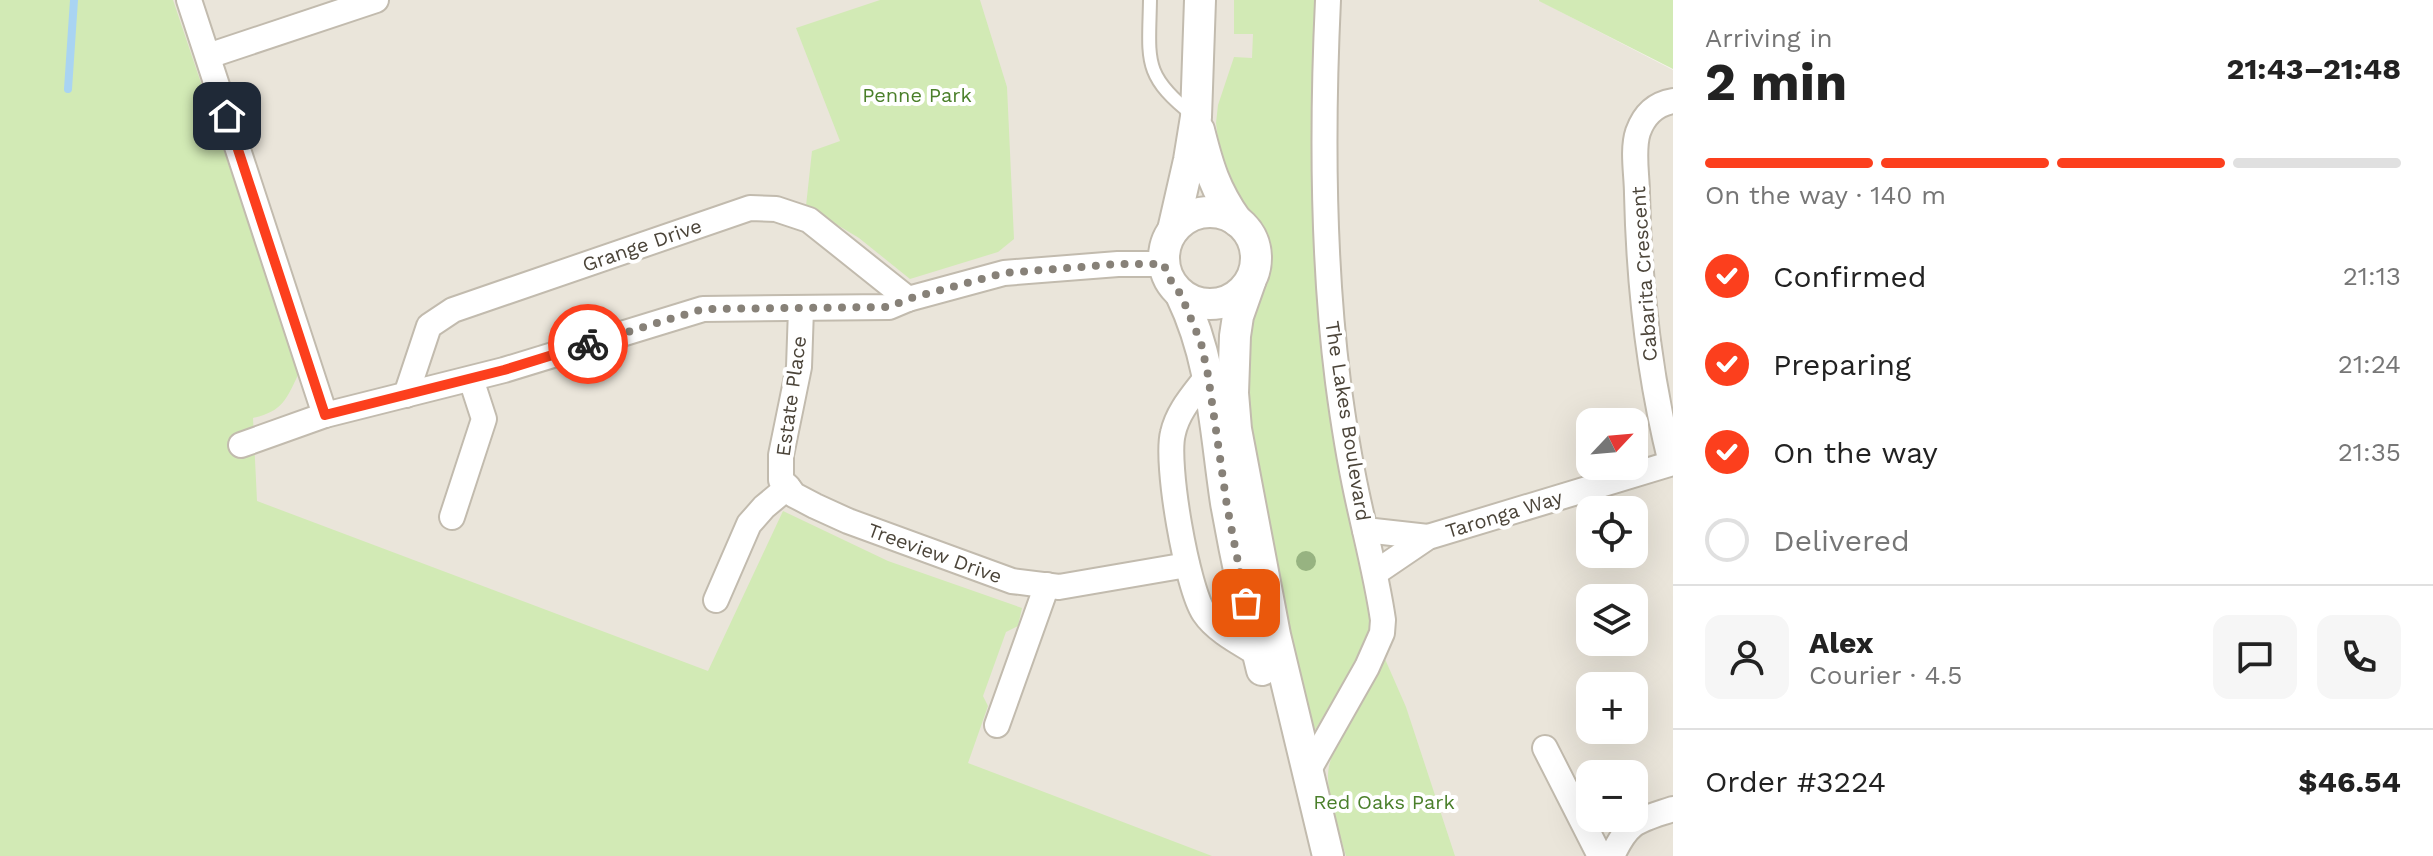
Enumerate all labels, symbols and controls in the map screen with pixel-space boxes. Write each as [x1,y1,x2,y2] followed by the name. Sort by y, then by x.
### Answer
[1705,23,1833,53] text: Arriving in
[2227,51,2401,86] text: 21:43–21:48
[1705,52,1847,113] text: 2 min
[193,82,261,150] pin
[862,83,972,107] park label: Penne Park
[205,94,249,138] icon: home
[1705,180,1946,210] text: On the way · 140 m
[1626,185,1662,362] street label: Cabarita Crescent
[579,213,705,277] street label: Grange Drive
[1705,254,1749,298] icon: check
[1773,259,1927,294] text: Confirmed
[2343,261,2401,291] text: 21:13
[548,304,628,384] courier
[1320,319,1376,523] street label: The Lakes Boulevard
[566,322,610,366] icon: bike
[771,334,811,458] street label: Estate Place
[1705,342,1749,386] icon: check
[1773,347,1911,382] text: Preparing
[2338,349,2401,379] text: 21:24
[1576,408,1648,480] north arrow
[1576,408,1648,832] map controls
[1705,430,1749,474] icon: check
[1773,435,1938,470] text: On the way
[2338,437,2401,467] text: 21:35
[1443,485,1566,543] street label: Taronga Way
[1576,496,1648,568] button: locate
[865,518,1005,588] street label: Treeview Drive
[1773,523,1910,558] text: Delivered
[1212,569,1280,637] pin
[1224,581,1268,625] icon: bag
[1576,584,1648,656] button: layers
[1705,615,1789,699] button: person
[2213,615,2297,699] button: chat
[2317,615,2401,699] button: phone
[1809,625,1873,660] text: Alex
[1809,660,1962,690] text: Courier · 4.5
[1576,672,1648,744] button: +
[1576,760,1648,832] button: −
[1705,764,1886,799] text: Order #3224
[2298,764,2401,799] text: $46.54
[1313,790,1455,814] park label: Red Oaks Park

